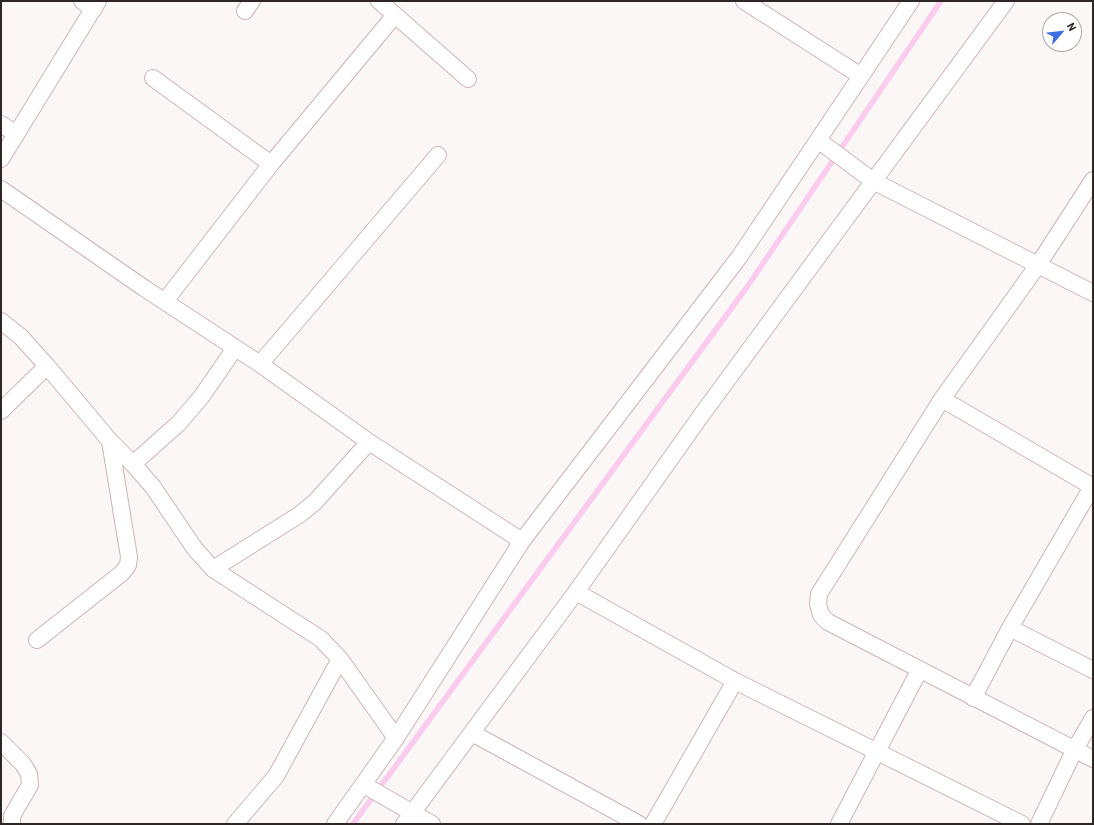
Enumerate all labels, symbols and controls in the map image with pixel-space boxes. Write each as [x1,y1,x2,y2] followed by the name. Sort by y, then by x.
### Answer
[1042,12,1082,52] north arrow
[1065,20,1080,33] text: N

